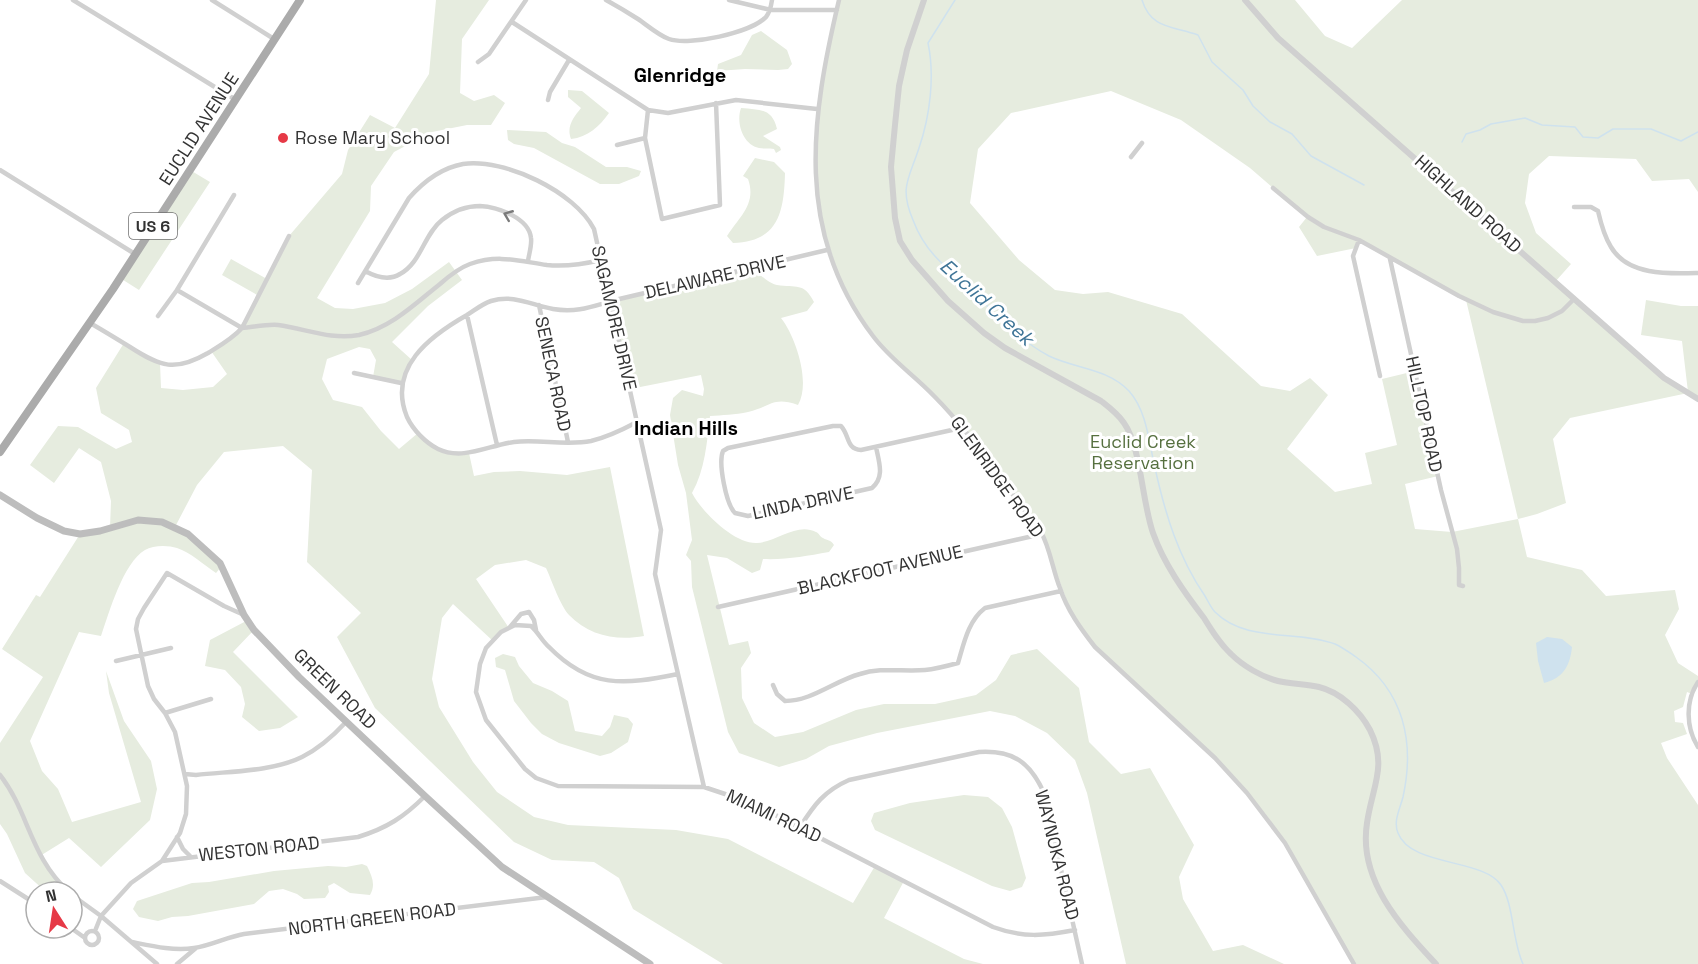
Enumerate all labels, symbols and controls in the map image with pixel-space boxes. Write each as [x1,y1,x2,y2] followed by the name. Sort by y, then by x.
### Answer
[634,62,726,88] district label: Glenridge
[154,68,244,189] street label: EUCLID AVENUE
[295,126,450,149] place label: Rose Mary School
[276,131,290,145] marker: Rose Mary School
[1410,150,1527,258] street label: HIGHLAND ROAD
[503,210,514,222] one-way arrow
[129,213,177,239] road number: US 6
[587,243,642,393] street label: SAGAMORE DRIVE
[642,249,788,304] street label: DELAWARE DRIVE
[935,253,1041,353] water label: Euclid Creek
[530,314,577,433] street label: SENECA ROAD
[1401,354,1448,474] street label: HILLTOP ROAD
[946,411,1049,542] street label: GLENRIDGE ROAD
[634,415,738,441] district label: Indian Hills
[1090,430,1196,474] park label: Euclid Creek Reservation
[750,481,855,524] street label: LINDA DRIVE
[795,539,965,600] street label: BLACKFOOT AVENUE
[289,643,382,734] street label: GREEN ROAD
[723,783,825,848] street label: MIAMI ROAD
[1030,787,1085,922] street label: WAYNOKA ROAD
[197,831,321,866] street label: WESTON ROAD
[24,880,84,940] north arrow
[44,884,58,907] text: N
[287,897,457,940] street label: NORTH GREEN ROAD

